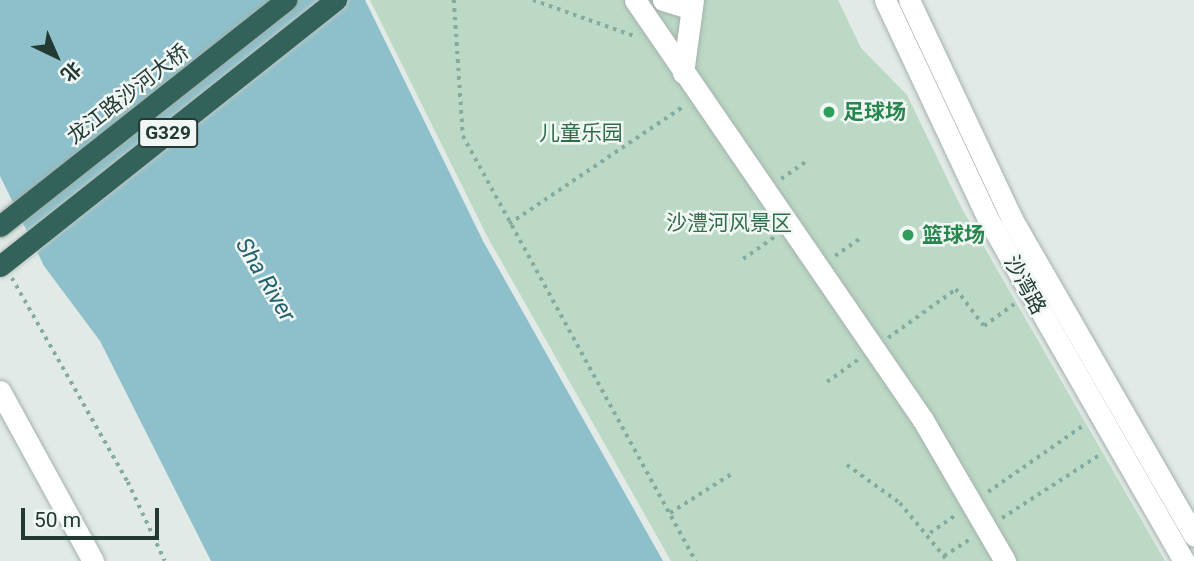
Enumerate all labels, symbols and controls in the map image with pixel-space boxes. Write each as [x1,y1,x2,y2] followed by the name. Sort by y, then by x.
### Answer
[21,21,91,91] north arrow
[62,39,194,149] street label: 龙江路沙河大桥
[56,57,86,86] text: 北
[843,99,906,125] place label: 足球场
[821,104,837,120] marker: 足球场
[136,118,200,148] road number: G329
[539,120,623,146] park label: 儿童乐园
[666,210,792,236] park label: 沙澧河风景区
[922,222,985,248] place label: 篮球场
[900,227,916,243] marker: 篮球场
[229,233,301,327] water label: Sha River
[999,251,1051,319] street label: 沙湾路
[24,494,163,538] scale bar
[34,508,81,532] text: 50 m

